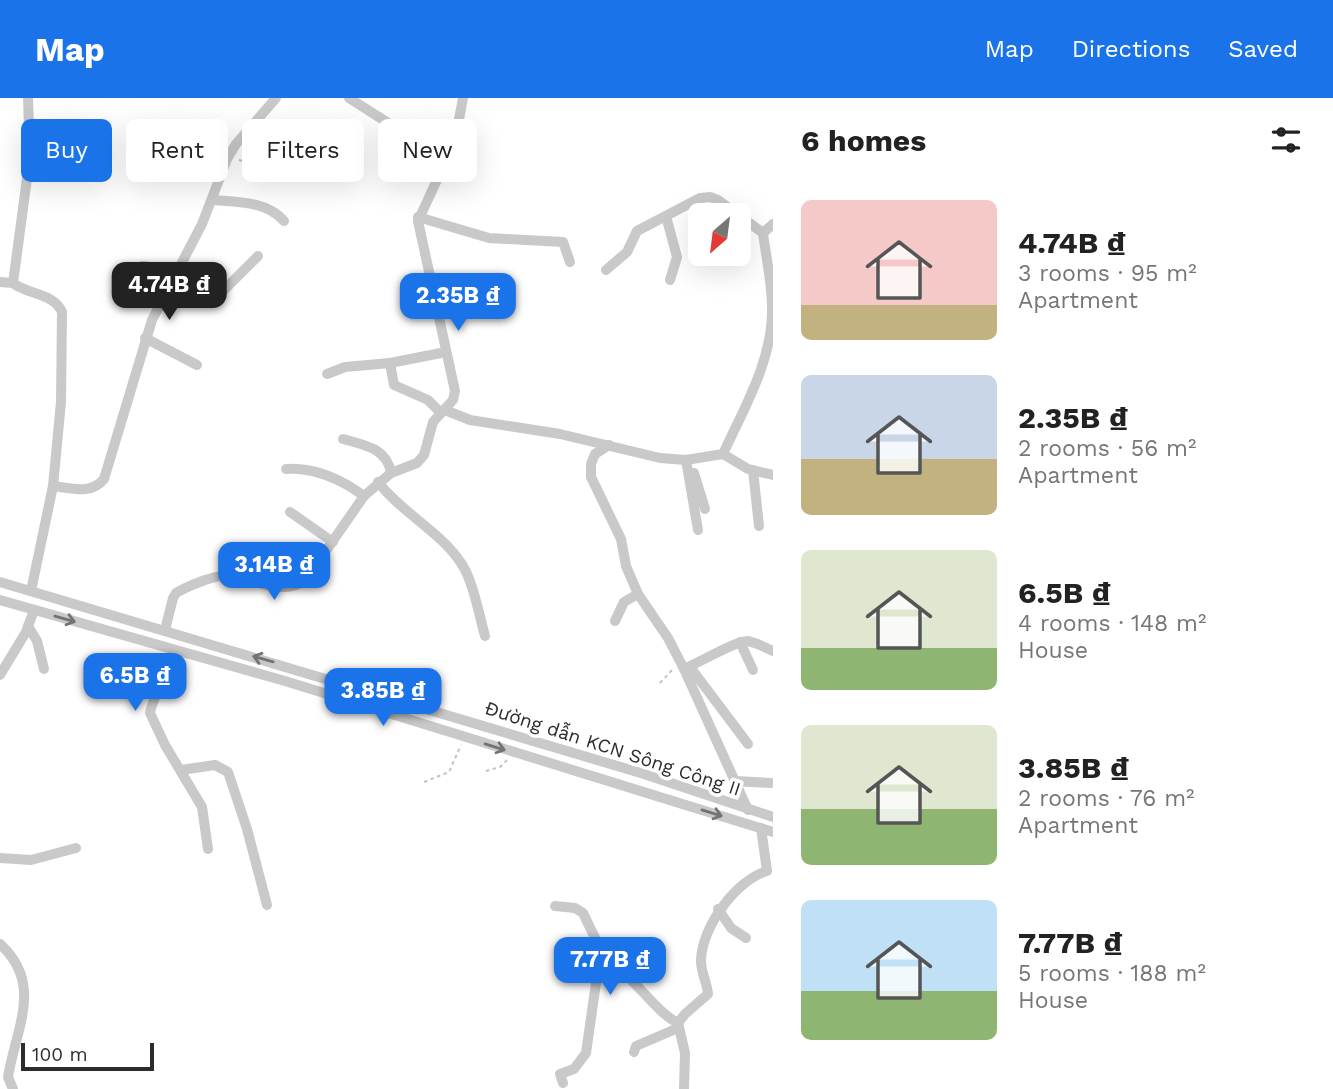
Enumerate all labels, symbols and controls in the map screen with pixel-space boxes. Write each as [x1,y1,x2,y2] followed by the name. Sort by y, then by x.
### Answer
[35,30,105,69] text: Map
[985,35,1034,63] text: Map
[1072,35,1190,63] text: Directions
[1228,35,1298,63] text: Saved
[21,119,112,182] chip: Buy
[126,119,228,182] chip: Rent
[242,119,364,182] chip: Filters
[378,119,477,182] chip: New
[1267,121,1305,159] icon: filters
[801,123,926,158] text: 6 homes
[688,203,751,266] north arrow
[688,203,751,266] map controls
[1018,225,1126,260] text: 4.74B ₫
[857,228,941,312] icon: home
[1018,260,1197,287] text: 3 rooms · 95 m²
[104,262,234,322] pin: 4.74B ₫
[128,271,210,298] text: 4.74B ₫
[393,274,523,333] pin: 2.35B ₫
[416,282,500,309] text: 2.35B ₫
[1018,287,1138,314] text: Apartment
[1018,400,1128,435] text: 2.35B ₫
[857,403,941,487] icon: home
[1018,435,1196,462] text: 2 rooms · 56 m²
[1018,462,1138,489] text: Apartment
[209,542,339,602] pin: 3.14B ₫
[234,551,314,578] text: 3.14B ₫
[1018,575,1111,610] text: 6.5B ₫
[857,578,941,662] icon: home
[1018,610,1206,637] text: 4 rooms · 148 m²
[54,614,76,627] one-way arrow
[1018,637,1088,664] text: House
[253,651,275,664] one-way arrow
[78,654,192,713] pin: 6.5B ₫
[99,662,171,689] text: 6.5B ₫
[318,668,448,728] pin: 3.85B ₫
[341,677,426,704] text: 3.85B ₫
[482,696,744,801] street label: Đường dẫn KCN Sông Công II
[483,742,505,755] one-way arrow
[1018,750,1129,785] text: 3.85B ₫
[857,753,941,837] icon: home
[1018,785,1194,812] text: 2 rooms · 76 m²
[701,808,723,821] one-way arrow
[1018,812,1138,839] text: Apartment
[1018,925,1123,960] text: 7.77B ₫
[857,928,941,1012] icon: home
[545,937,675,997] pin: 7.77B ₫
[570,946,650,973] text: 7.77B ₫
[1018,960,1206,987] text: 5 rooms · 188 m²
[1018,987,1088,1014] text: House
[21,1040,154,1072] scale bar
[32,1043,88,1066] text: 100 m

